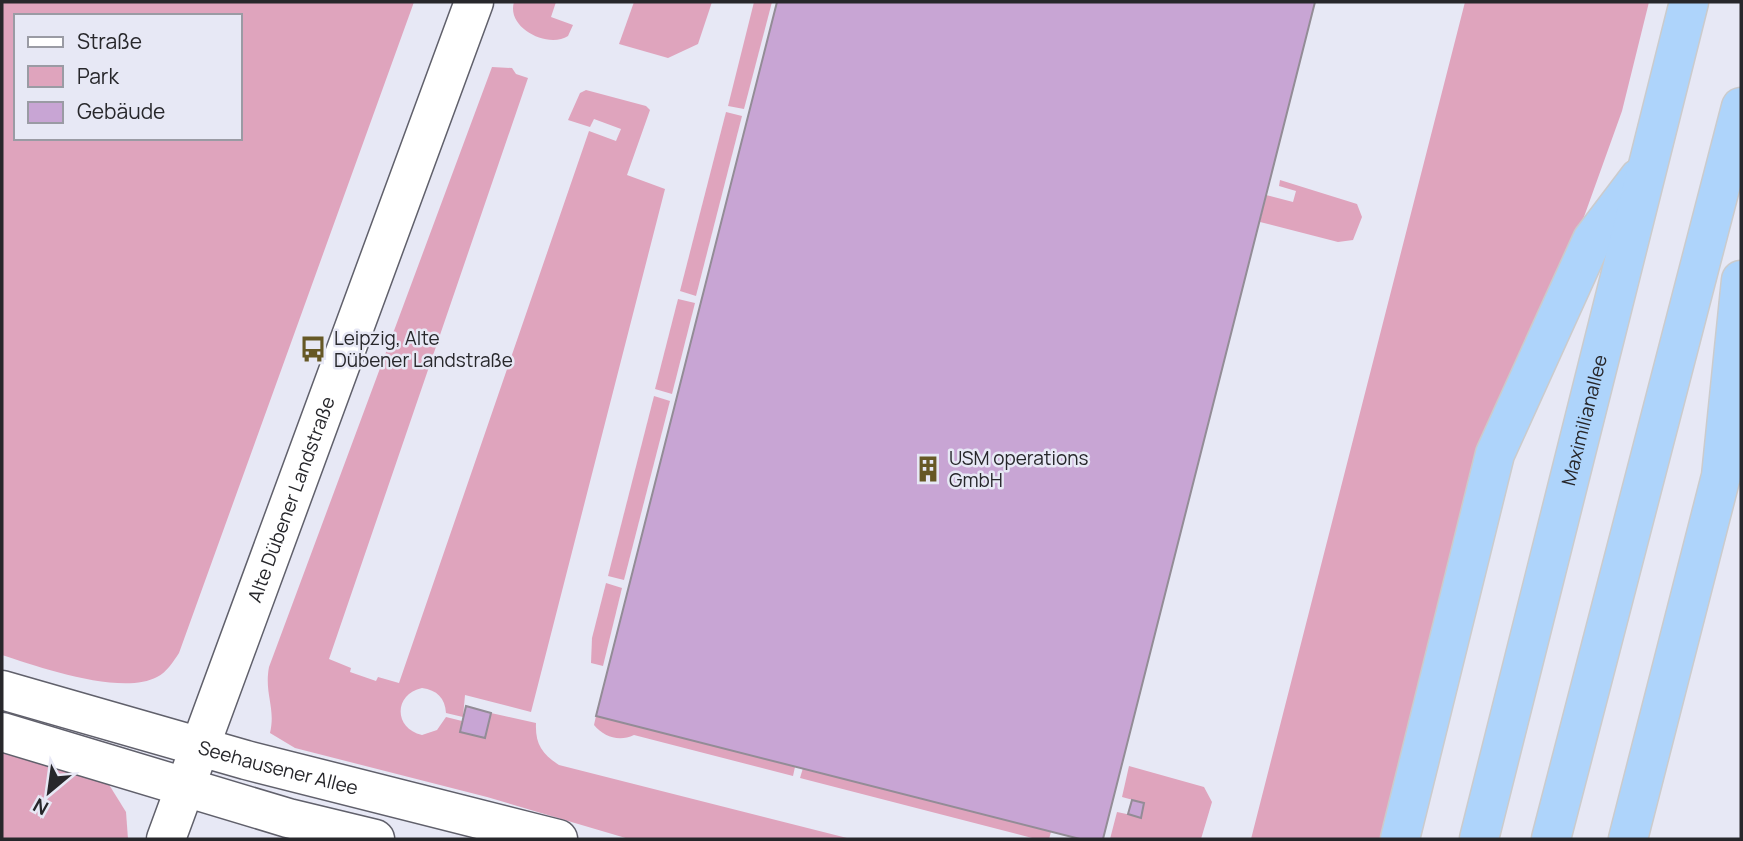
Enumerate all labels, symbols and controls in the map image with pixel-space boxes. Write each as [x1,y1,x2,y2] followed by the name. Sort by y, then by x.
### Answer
[14,14,242,140] legend
[77,27,142,55] text: Straße
[77,62,119,90] text: Park
[77,97,165,125] text: Gebäude
[334,325,513,373] place label: Leipzig, Alte Dübener Landstraße
[298,334,328,364] bus stop icon: Leipzig, Alte Dübener Landstraße
[1555,352,1613,488] street label: Maximilianallee
[241,393,341,606] street label: Alte Dübener Landstraße
[949,445,1088,493] place label: USM operations GmbH
[913,454,943,484] building icon: USM operations GmbH
[195,734,361,801] street label: Seehausener Allee
[14,757,84,827] north arrow
[28,792,53,822] text: N

